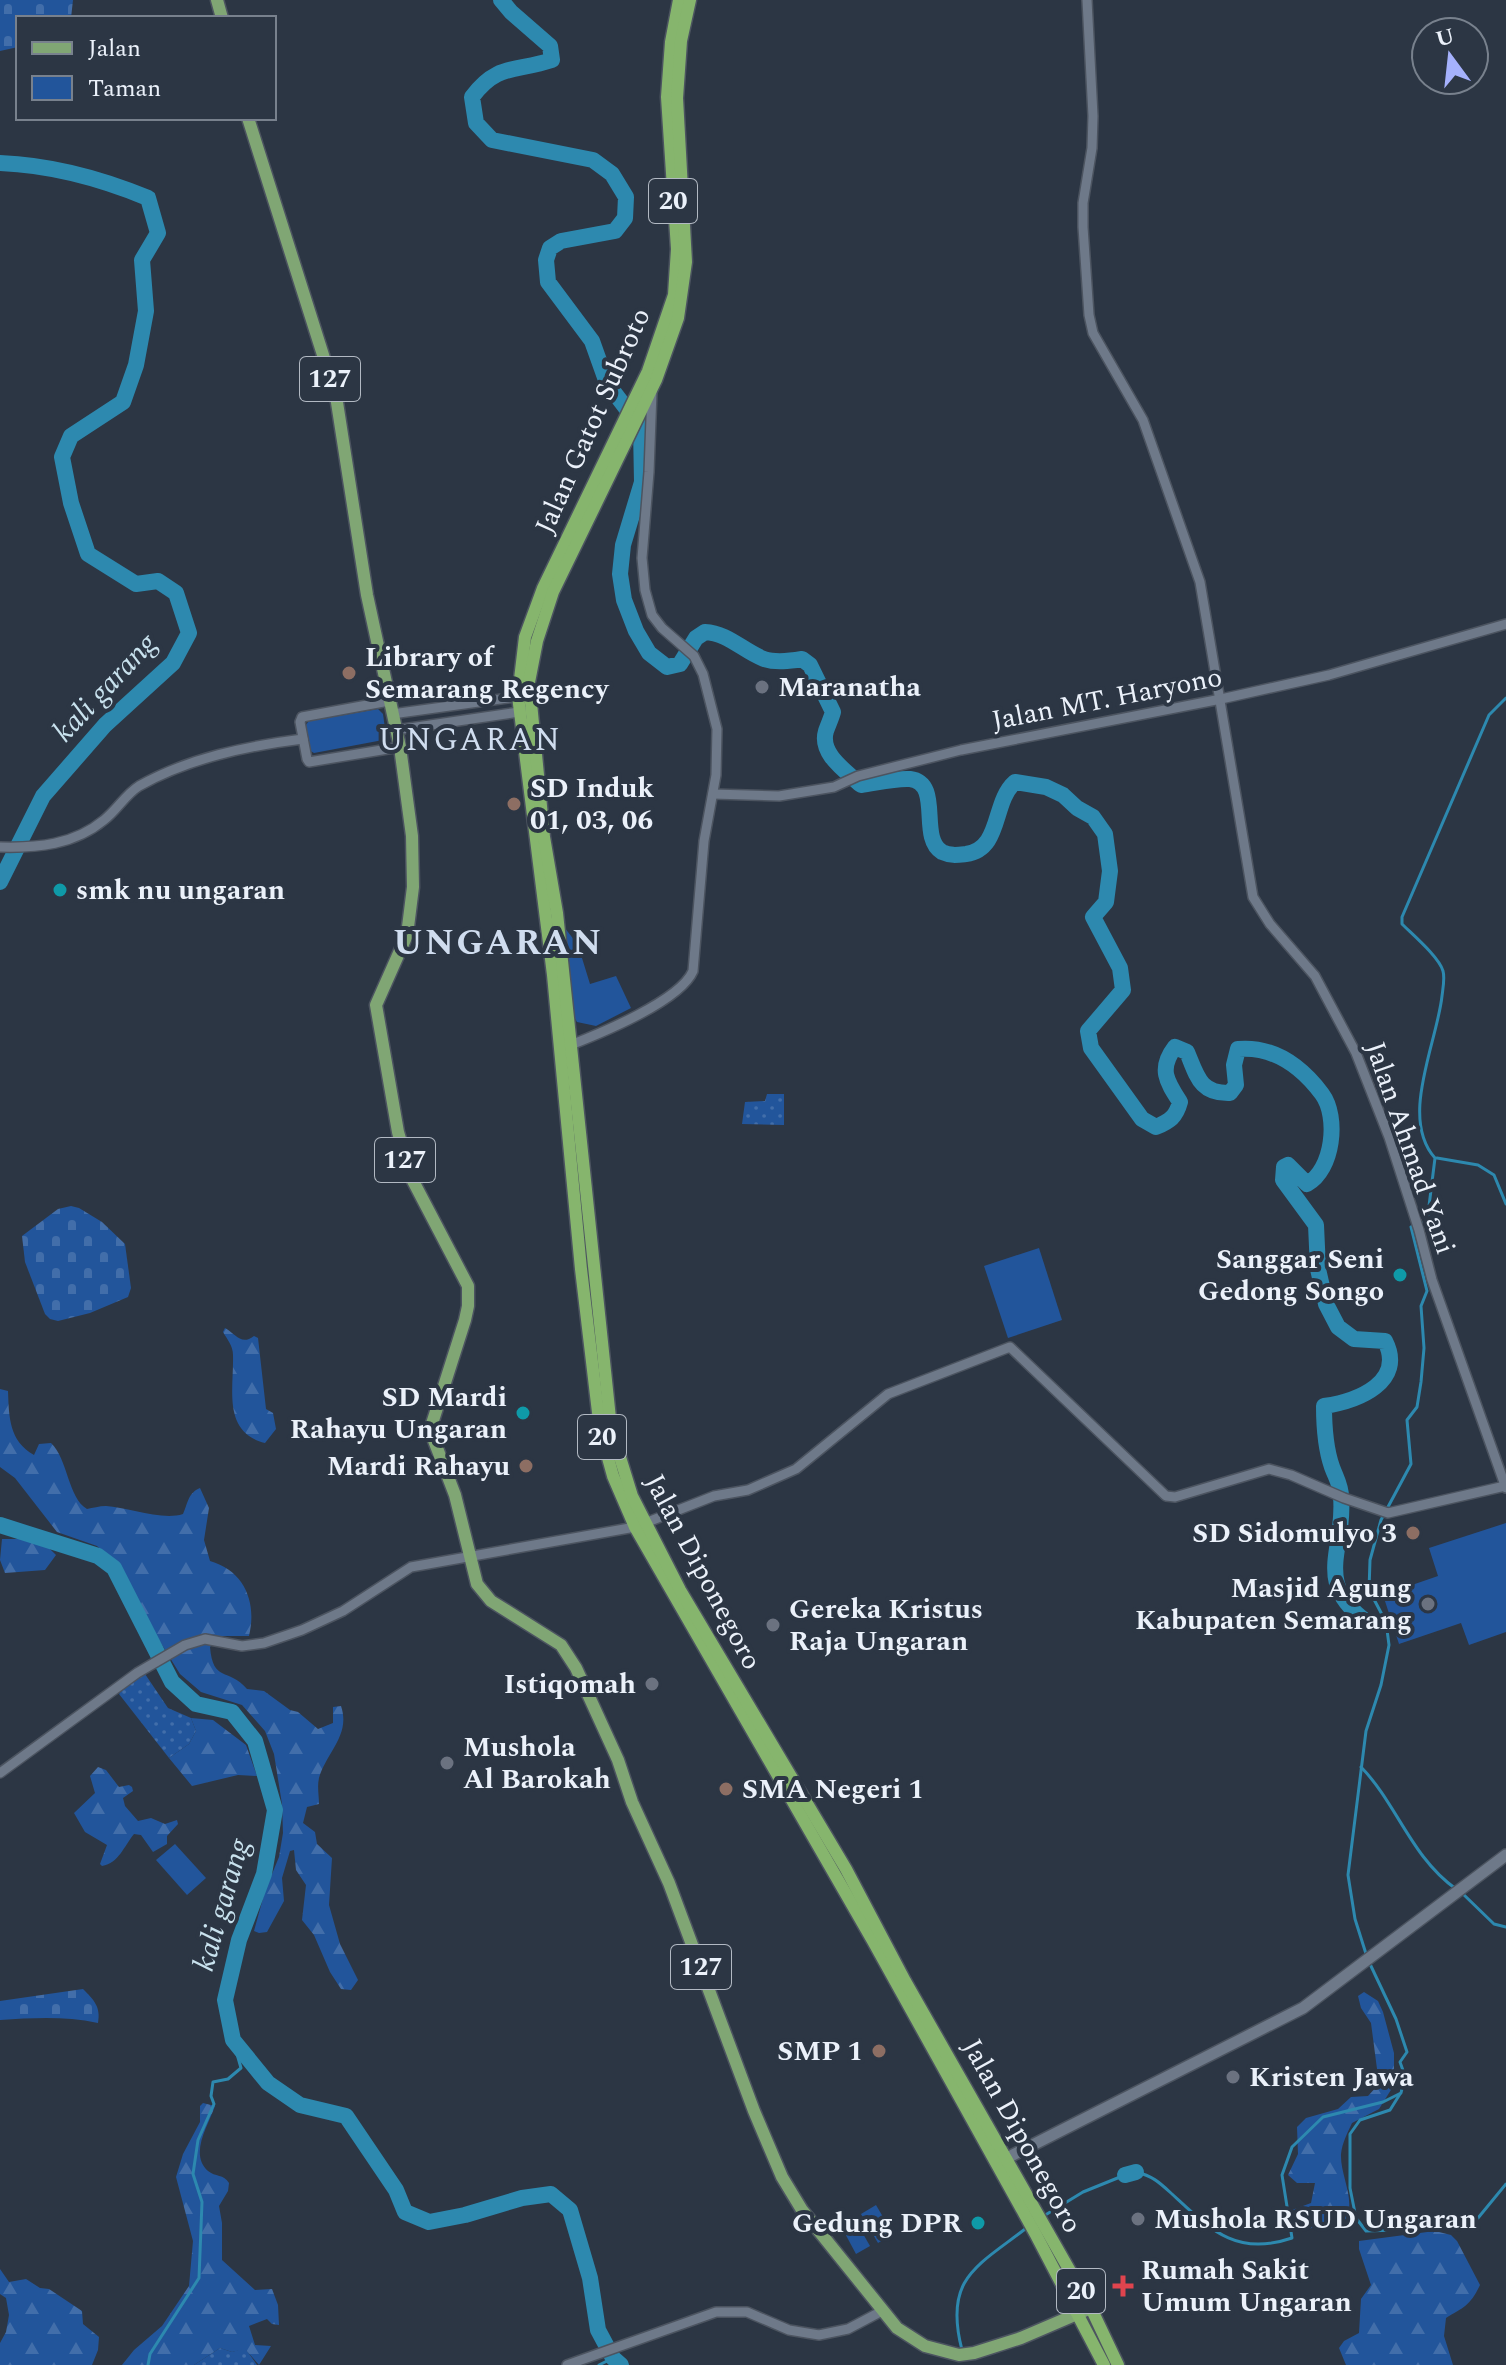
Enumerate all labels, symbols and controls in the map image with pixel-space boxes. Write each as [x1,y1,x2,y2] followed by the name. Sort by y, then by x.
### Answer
[16,16,276,120] legend
[1410,16,1490,96] north arrow
[1432,20,1458,56] text: U
[88,31,141,67] text: Jalan
[88,71,161,107] text: Taman
[649,179,697,223] road number: 20
[524,301,662,541] street label: Jalan Gatot Subroto
[300,357,360,401] road number: 127
[42,622,169,753] water label: kali garang
[365,636,610,711] place label: Library of Semarang Regency
[988,656,1226,742] street label: Jalan MT. Haryono
[340,664,358,682] marker: Library of Semarang Regency
[778,666,921,709] place label: Maranatha
[753,678,771,696] marker: Maranatha
[378,716,562,765] district label: UNGARAN
[530,767,654,842] place label: SD Induk 01, 03, 06
[505,795,523,813] marker: SD Induk 01, 03, 06
[76,869,285,912] place label: smk nu ungaran
[51,881,69,899] marker: smk nu ungaran
[393,916,603,971] district label: UNGARAN
[1353,1036,1467,1260] street label: Jalan Ahmad Yani
[375,1138,435,1182] road number: 127
[1198,1238,1384,1313] place label: Sanggar Seni Gedong Songo
[1391,1266,1409,1284] marker: Sanggar Seni Gedong Songo
[290,1376,507,1451] place label: SD Mardi Rahayu Ungaran
[514,1404,532,1422] marker: SD Mardi Rahayu Ungaran
[578,1415,626,1459] road number: 20
[327,1445,510,1488] place label: Mardi Rahayu
[517,1457,535,1475] marker: Mardi Rahayu
[633,1466,773,1678] street label: Jalan Diponegoro
[1192,1512,1397,1555] place label: SD Sidomulyo 3
[1404,1524,1422,1542] marker: SD Sidomulyo 3
[1135,1567,1412,1642] place label: Masjid Agung Kabupaten Semarang
[789,1588,983,1663] place label: Gereka Kristus Raja Ungaran
[1419,1595,1437,1613] marker: Masjid Agung Kabupaten Semarang
[764,1616,782,1634] marker: Gereka Kristus Raja Ungaran
[504,1663,636,1706] place label: Istiqomah
[643,1675,661,1693] marker: Istiqomah
[463,1726,611,1801] place label: Mushola Al Barokah
[438,1754,456,1772] marker: Mushola Al Barokah
[742,1768,924,1811] place label: SMA Negeri 1
[717,1780,735,1798] marker: SMA Negeri 1
[181,1832,263,1976] water label: kali garang
[671,1945,731,1989] road number: 127
[777,2030,863,2073] place label: SMP 1
[951,2031,1093,2241] street label: Jalan Diponegoro
[870,2042,888,2060] marker: SMP 1
[1249,2056,1414,2099] place label: Kristen Jawa
[1224,2068,1242,2086] marker: Kristen Jawa
[1154,2198,1477,2241] place label: Mushola RSUD Ungaran
[792,2202,963,2245] place label: Gedung DPR
[1129,2210,1147,2228] marker: Mushola RSUD Ungaran
[969,2214,987,2232] marker: Gedung DPR
[1141,2249,1352,2324] place label: Rumah Sakit Umum Ungaran
[1057,2269,1105,2313] road number: 20
[1112,2275,1134,2297] marker: Rumah Sakit Umum Ungaran

